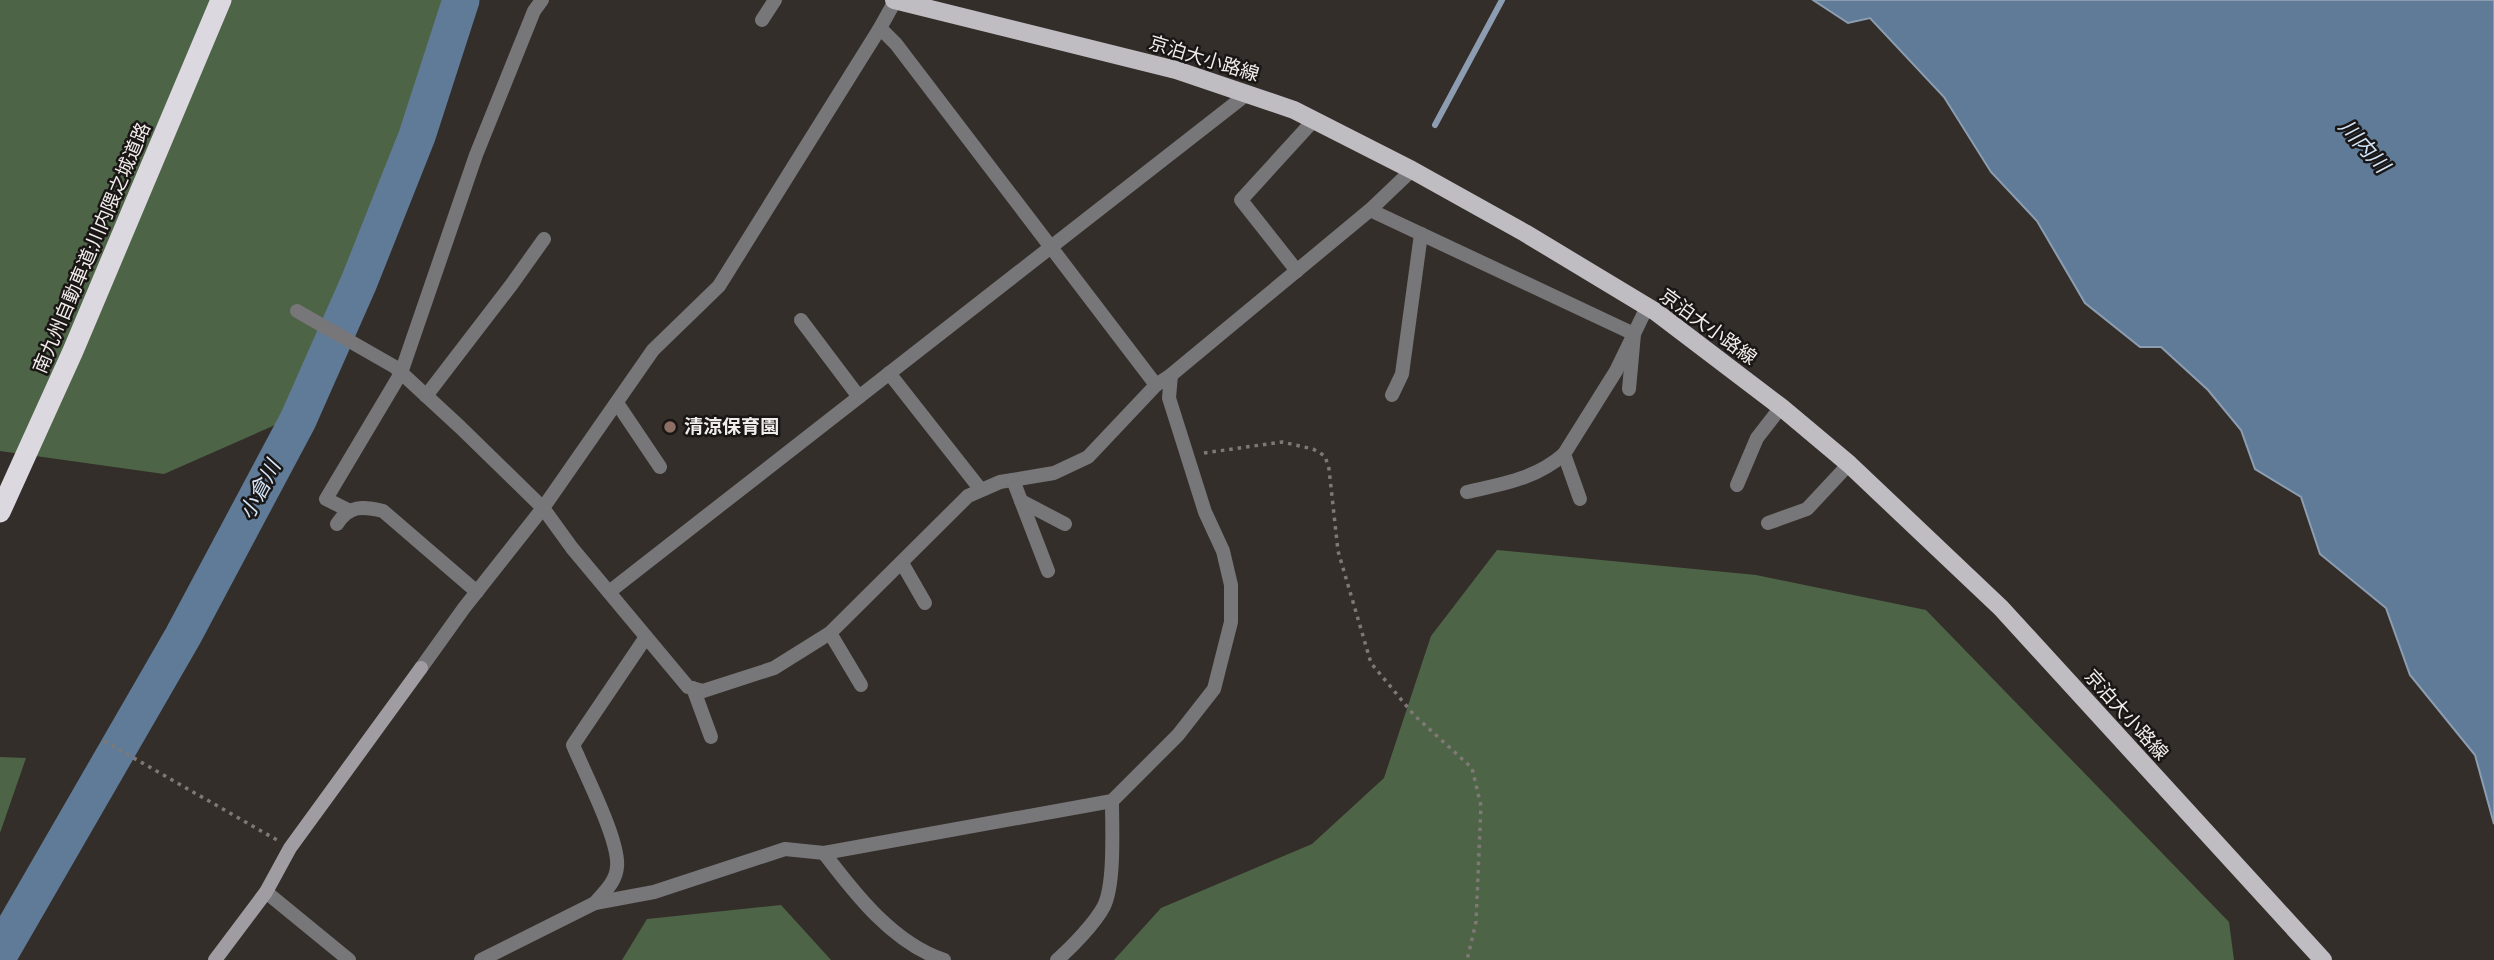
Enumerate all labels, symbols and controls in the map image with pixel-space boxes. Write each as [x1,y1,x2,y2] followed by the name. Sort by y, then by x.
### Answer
[1146,30,1262,88] street label: 京泊大小路線
[2333,113,2397,180] water label: 川内川
[27,118,157,378] street label: 南九州自動車道;川内隈之城道路
[1654,283,1762,371] street label: 京泊大小路線
[684,414,779,440] place label: 清涼保育園
[662,419,678,435] marker: 清涼保育園
[233,454,288,524] water label: 小倉川
[2078,664,2174,766] street label: 京泊大小路線

